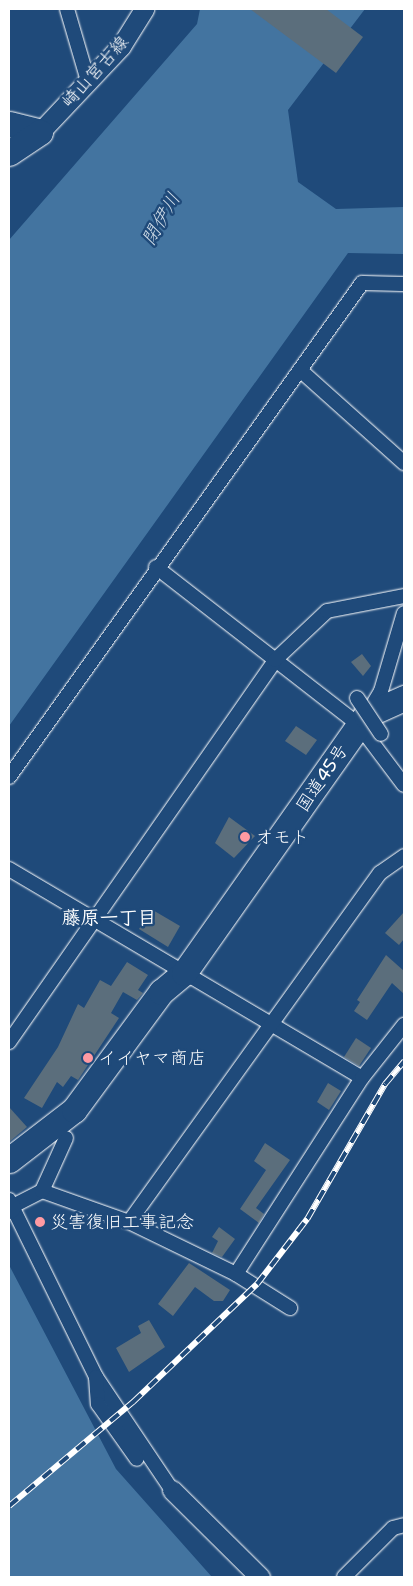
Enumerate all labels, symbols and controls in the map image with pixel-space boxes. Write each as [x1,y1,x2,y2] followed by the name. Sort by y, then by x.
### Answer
[57,31,133,113] street label: 崎山宮古線
[137,189,185,249] water label: 閉伊川
[291,740,353,816] street label: 国道45号
[255,826,309,848] place label: オモト
[239,831,251,843] marker: オモト
[62,907,156,929] district label: 藤原一丁目
[98,1047,206,1069] place label: イイヤマ商店
[82,1052,94,1064] marker: イイヤマ商店
[50,1211,194,1233] place label: 災害復旧工事記念
[34,1216,46,1228] marker: 災害復旧工事記念

